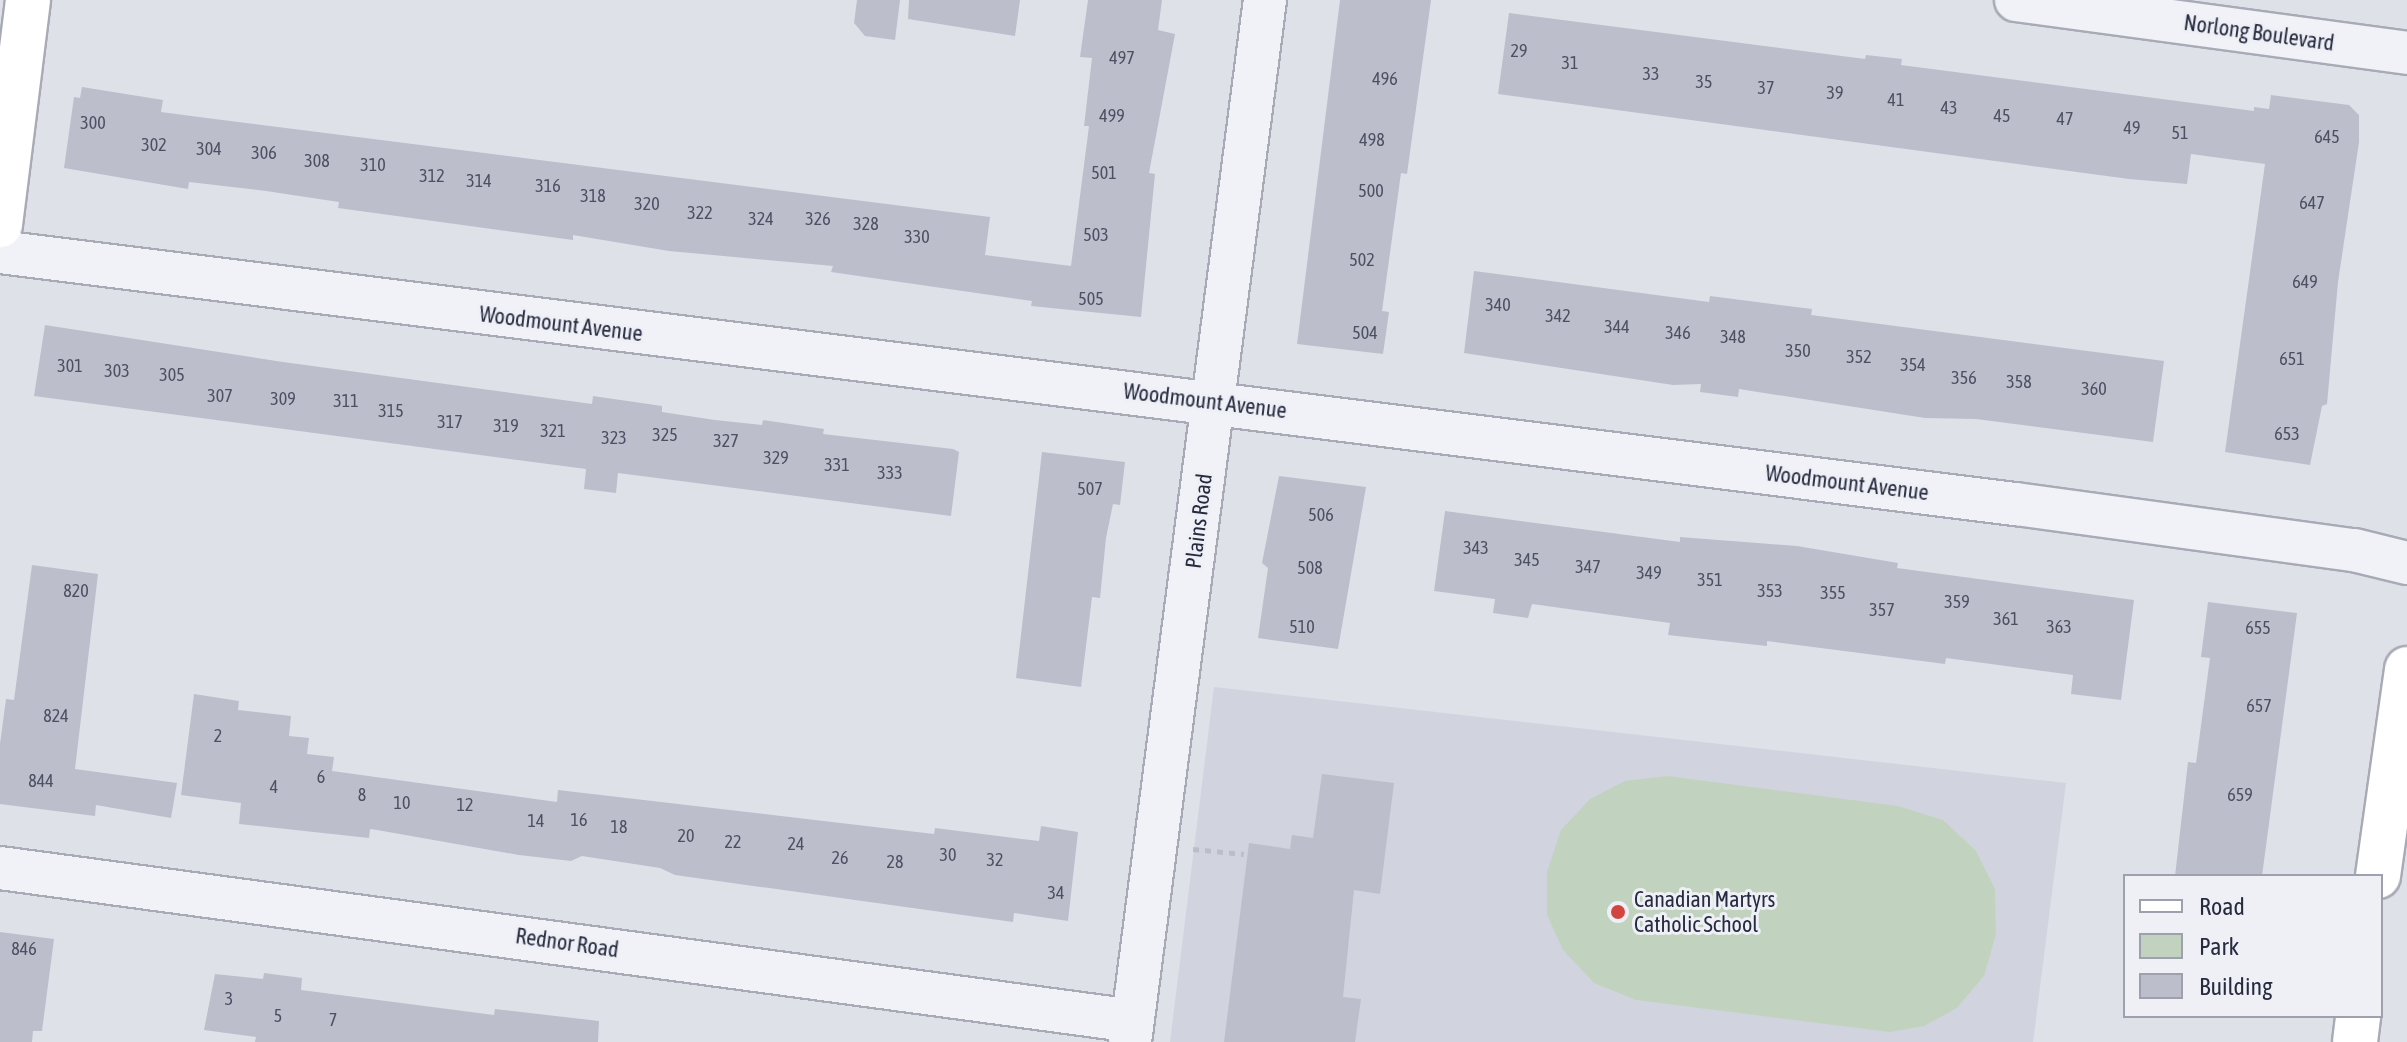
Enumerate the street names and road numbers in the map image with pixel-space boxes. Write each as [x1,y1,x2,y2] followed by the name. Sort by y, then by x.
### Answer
[2182,9,2336,57] street label: Norlong Boulevard
[478,301,644,347] street label: Woodmount Avenue
[1122,378,1288,424] street label: Woodmount Avenue
[1764,460,1930,506] street label: Woodmount Avenue
[1180,472,1218,570] street label: Plains Road
[514,923,620,963] street label: Rednor Road

